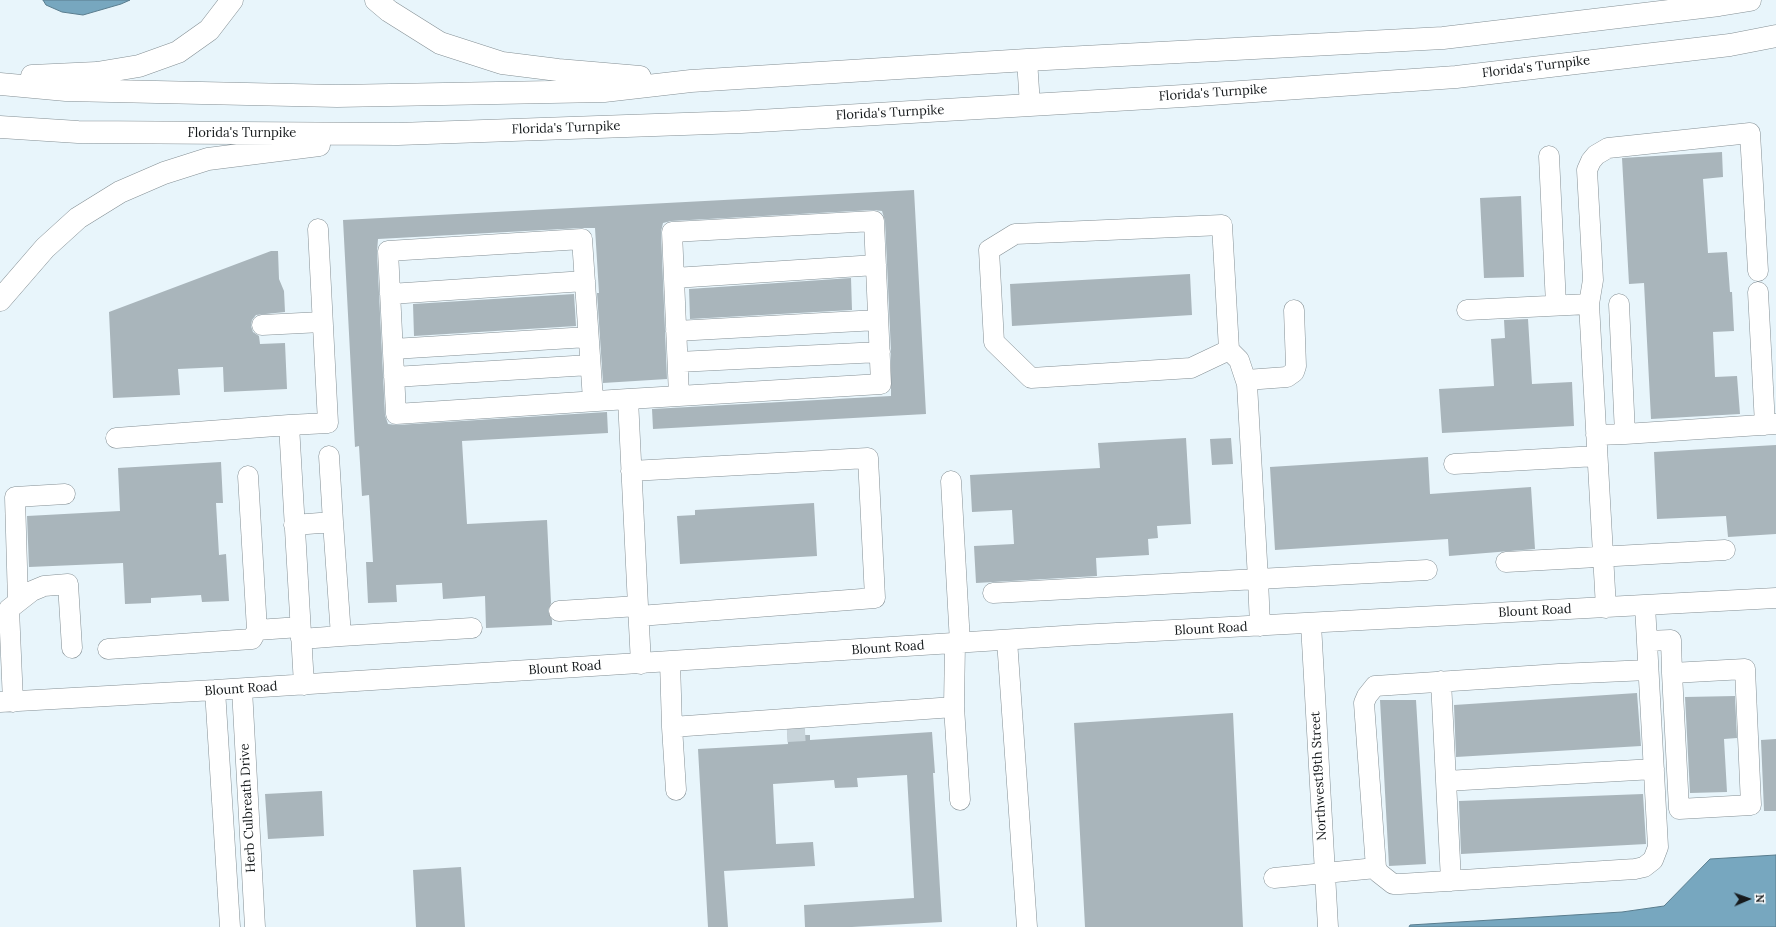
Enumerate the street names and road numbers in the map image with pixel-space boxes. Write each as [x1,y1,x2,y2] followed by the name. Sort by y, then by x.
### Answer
[1481,53,1591,81] street label: Florida's Turnpike
[1158,81,1268,105] street label: Florida's Turnpike
[835,102,945,124] street label: Florida's Turnpike
[511,118,621,138] street label: Florida's Turnpike
[188,125,296,141] street label: Florida's Turnpike
[1498,601,1572,621] street label: Blount Road
[1174,619,1248,639] street label: Blount Road
[851,638,925,658] street label: Blount Road
[528,658,602,678] street label: Blount Road
[204,679,278,699] street label: Blount Road
[1308,711,1330,841] street label: Northwest19th Street
[237,743,259,873] street label: Herb Culbreath Drive

